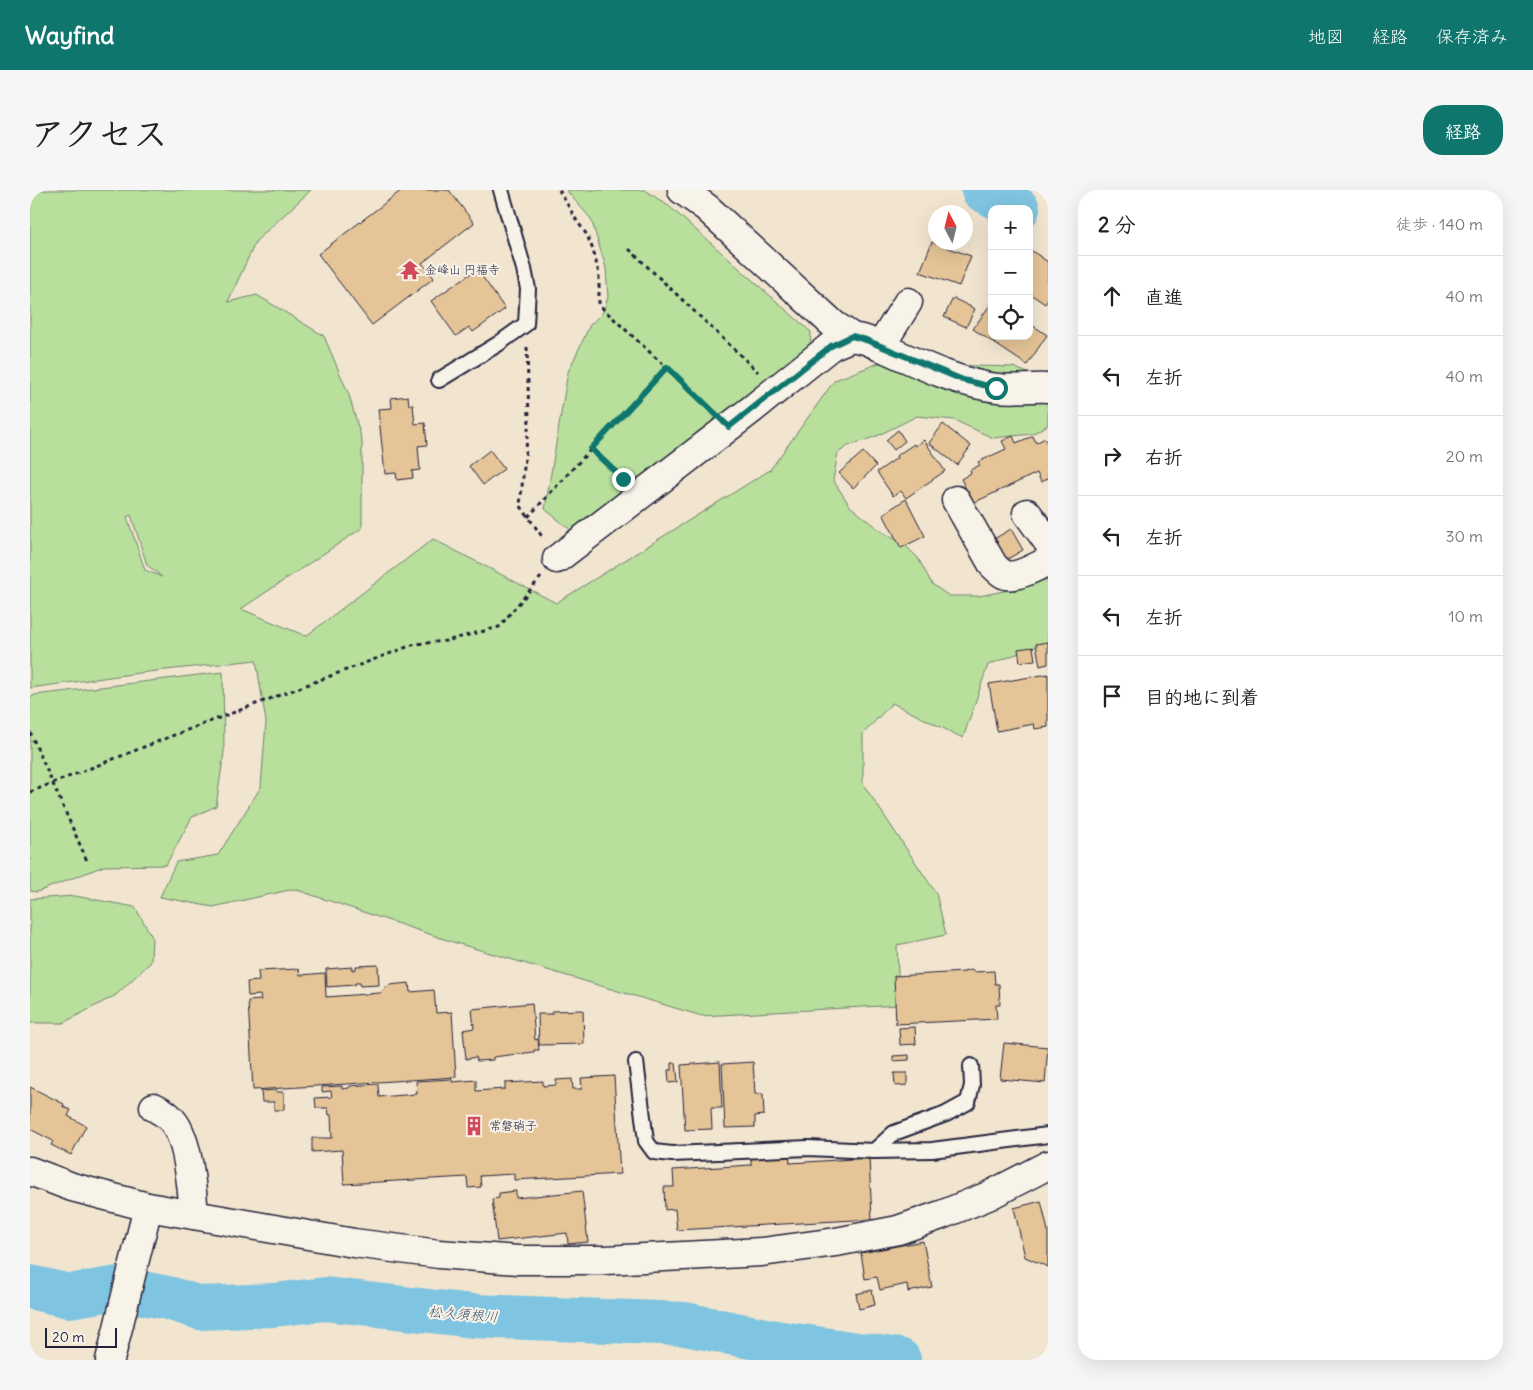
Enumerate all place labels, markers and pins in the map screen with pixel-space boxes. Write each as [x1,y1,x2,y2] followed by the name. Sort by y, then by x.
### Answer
[399,259,421,281] temple icon: 金峰山 円福寺
[425,262,500,277] place label: 金峰山 円福寺
[463,1115,485,1137] building icon: 常磐硝子
[489,1118,537,1133] place label: 常磐硝子

